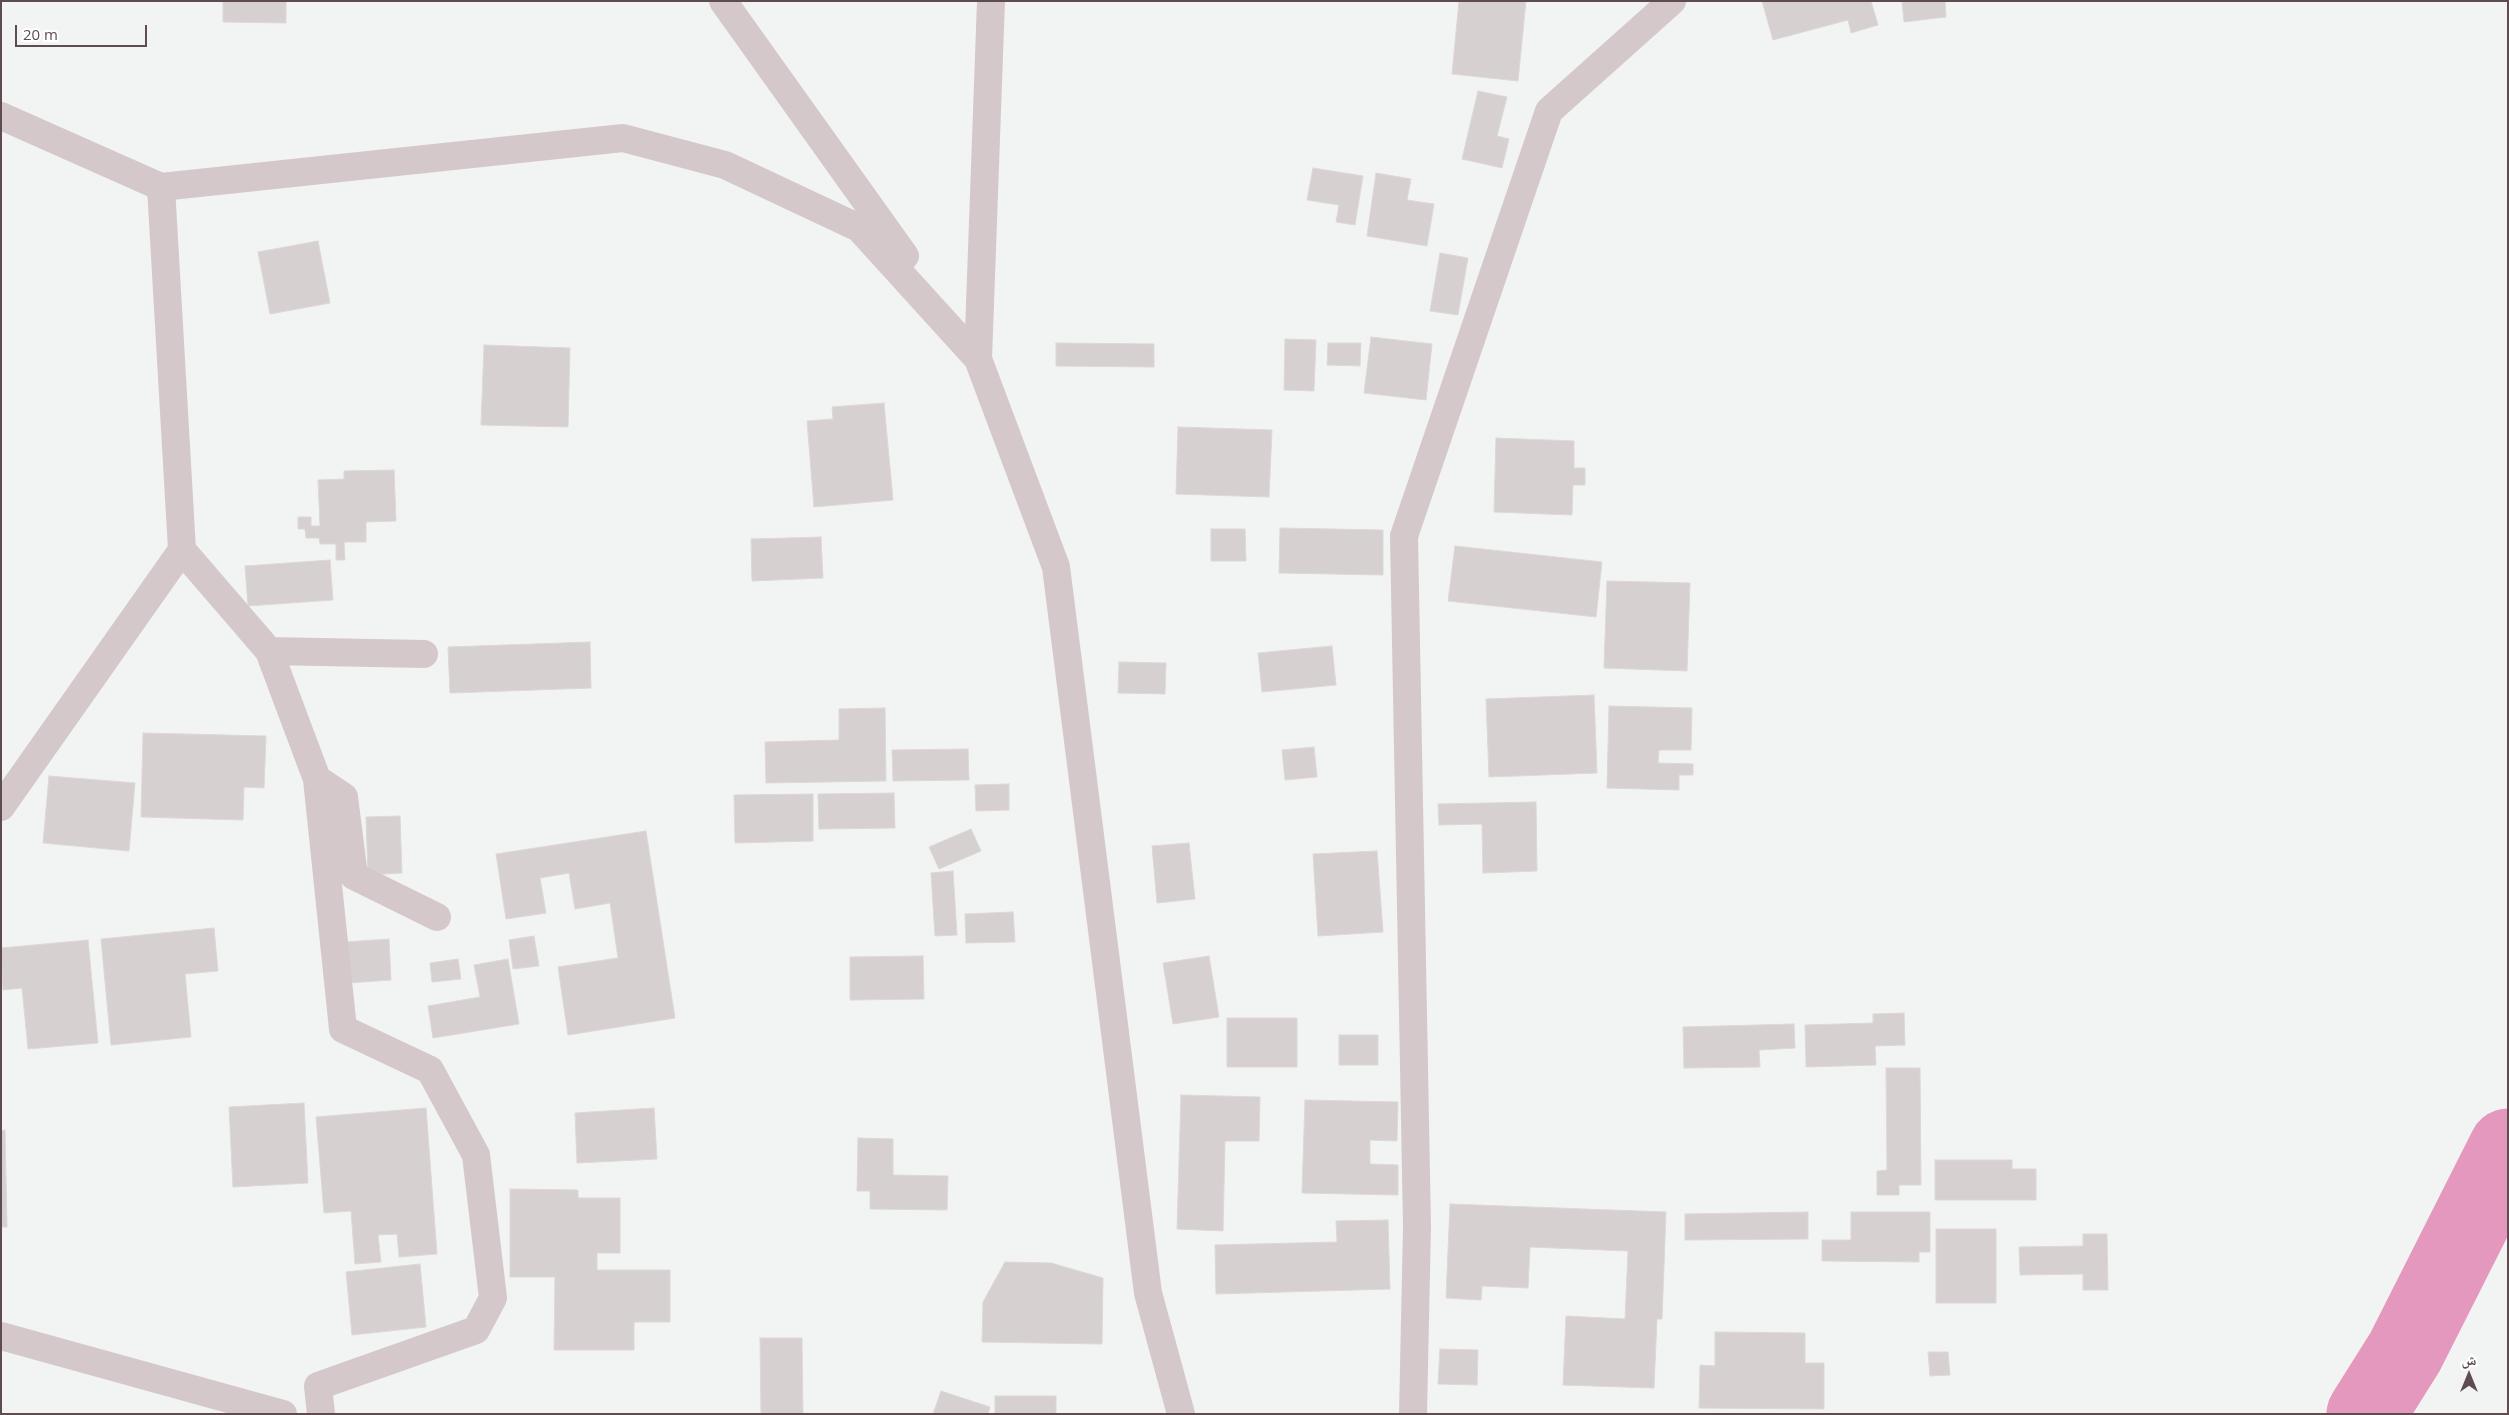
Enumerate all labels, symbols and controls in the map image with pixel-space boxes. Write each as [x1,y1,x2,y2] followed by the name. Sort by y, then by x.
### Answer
[18,15,150,47] scale bar
[23,24,58,44] text: 20 m
[2444,1350,2494,1400] north arrow
[2462,1350,2476,1369] text: ش

